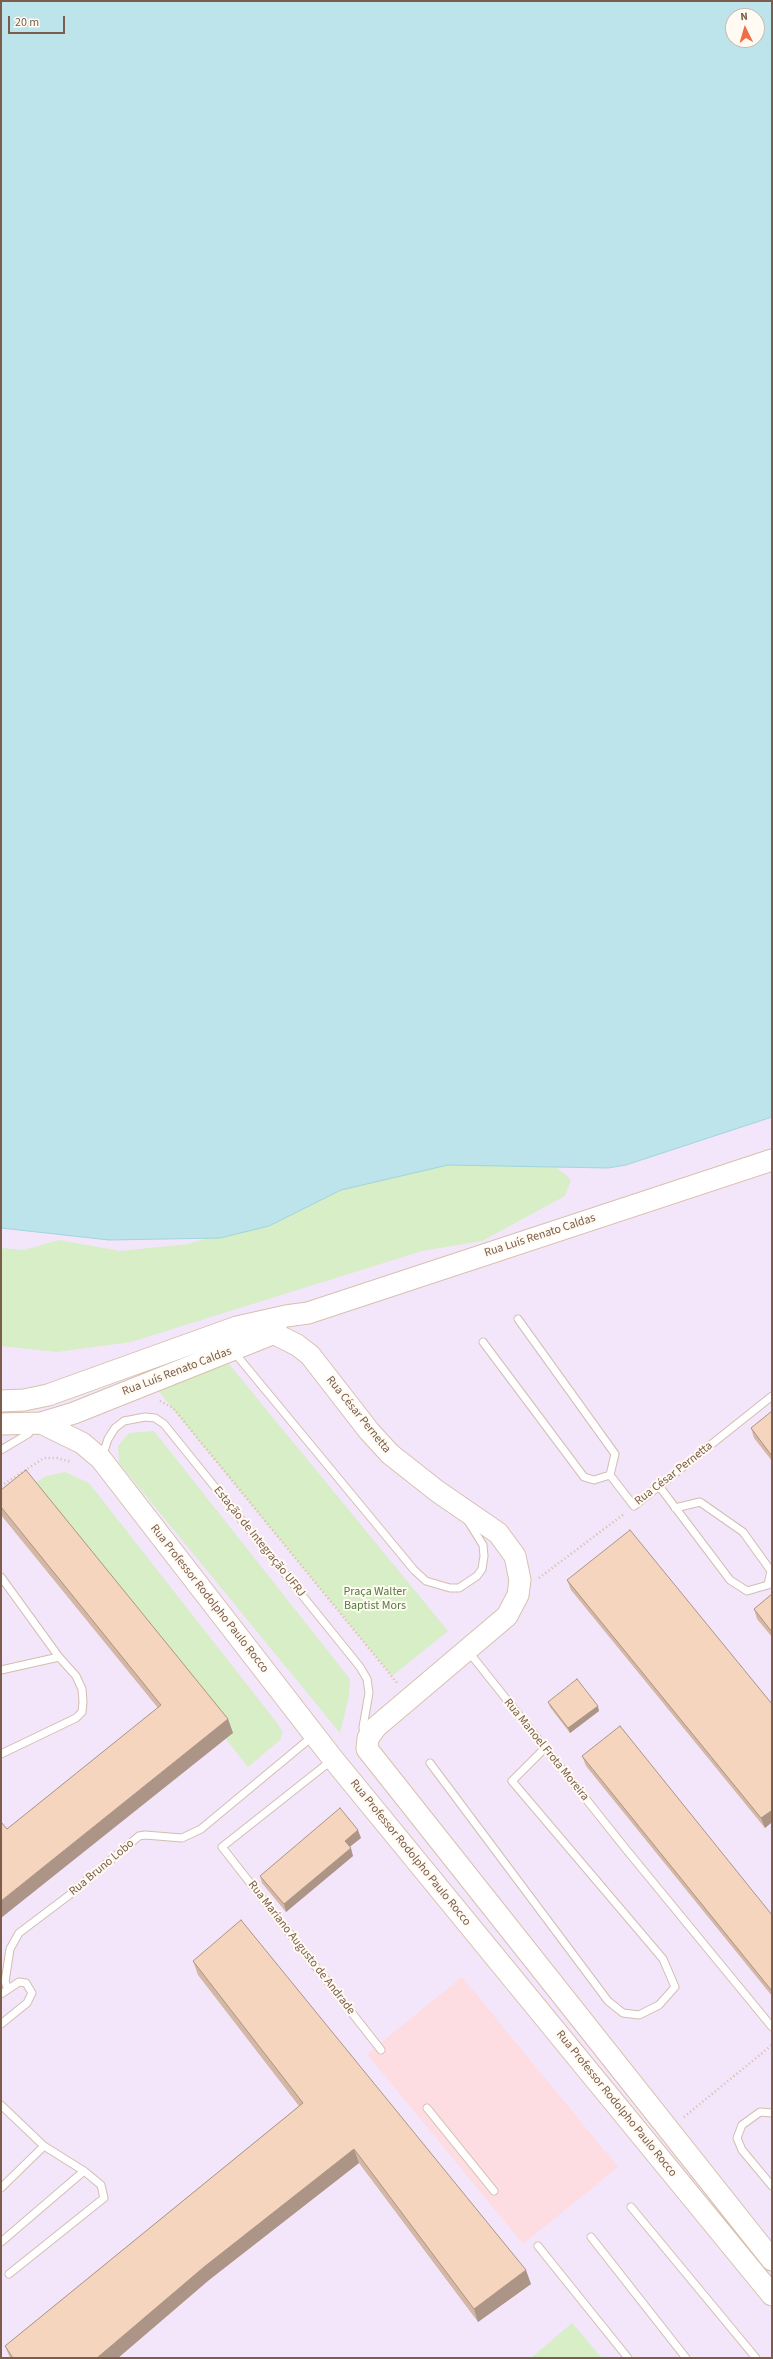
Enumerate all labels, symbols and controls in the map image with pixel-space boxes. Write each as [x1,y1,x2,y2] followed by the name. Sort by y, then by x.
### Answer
[10,8,67,34] scale bar
[725,8,765,48] north arrow
[740,9,748,24] text: N
[15,14,39,31] text: 20 m
[483,1211,597,1261] street label: Rua Luís Renato Caldas
[120,1344,234,1400] street label: Rua Luís Renato Caldas
[323,1374,393,1456] street label: Rua César Pernetta
[632,1439,716,1509] street label: Rua César Pernetta
[210,1484,308,1600] street label: Estação de Integração UFRJ
[147,1522,271,1676] street label: Rua Professor Rodolpho Paulo Rocco
[344,1585,406,1613] park label: Praça Walter Baptist Mors
[500,1696,592,1804] street label: Rua Manoel Frota Moreira
[346,1777,474,1929] street label: Rua Professor Rodolpho Paulo Rocco
[67,1837,137,1899] street label: Rua Bruno Lobo
[244,1878,358,2018] street label: Rua Mariano Augusto de Andrade
[552,2028,680,2180] street label: Rua Professor Rodolpho Paulo Rocco

